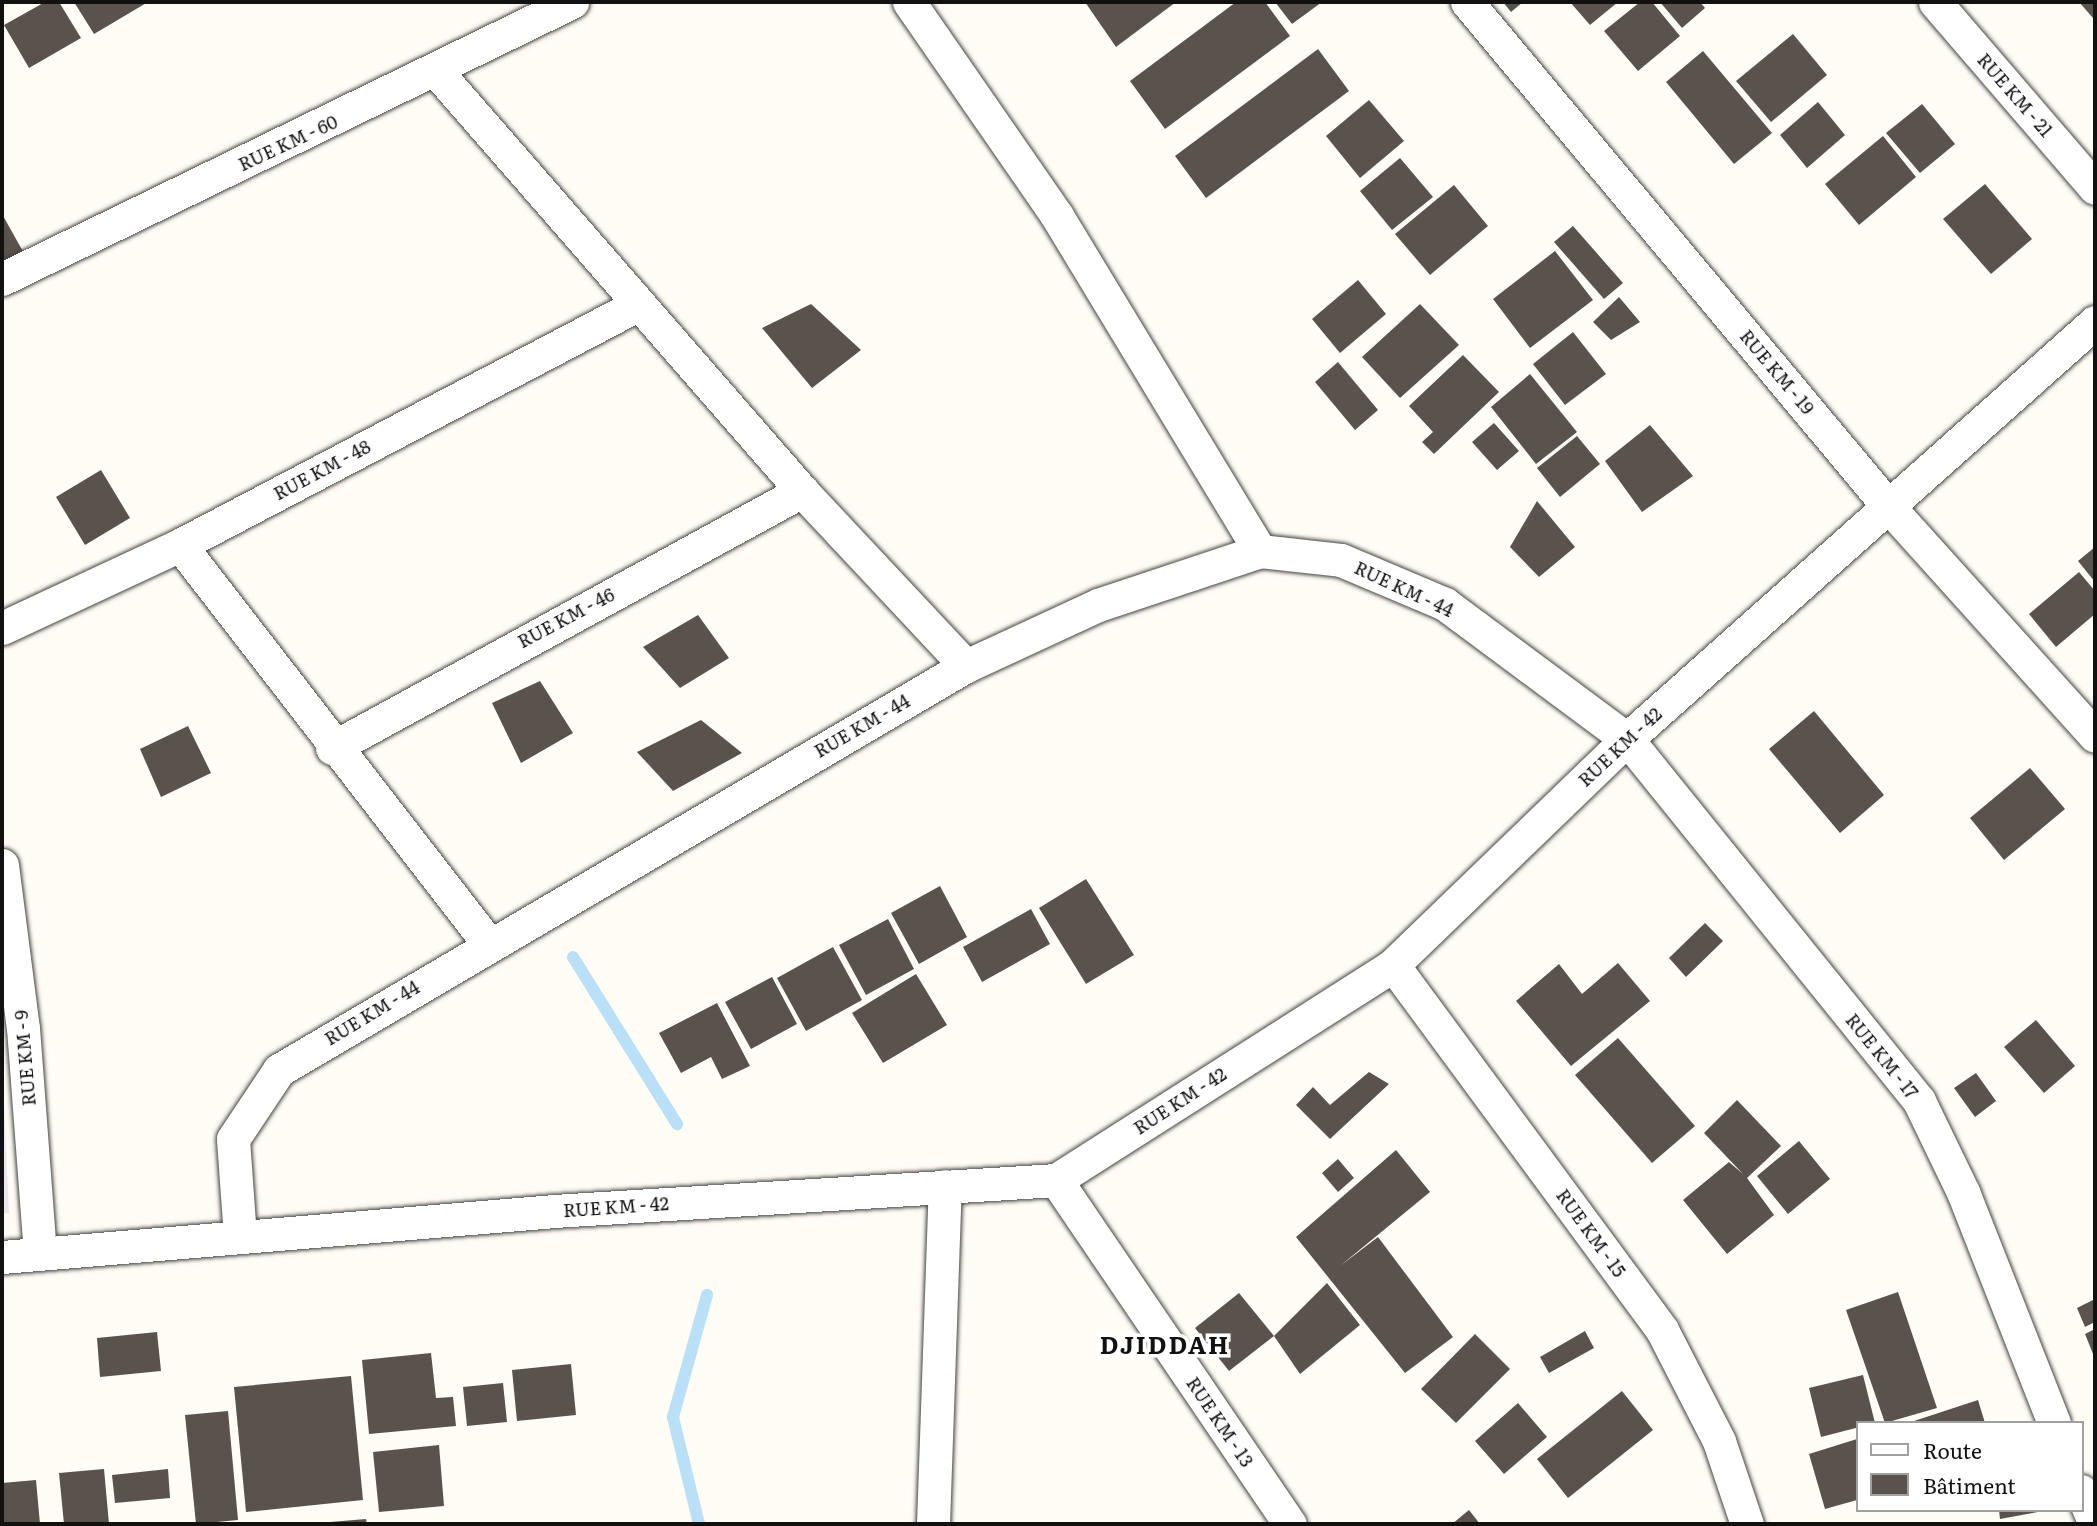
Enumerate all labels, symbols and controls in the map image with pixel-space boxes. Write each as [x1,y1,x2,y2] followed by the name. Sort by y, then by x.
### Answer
[1973,49,2057,141] street label: RUE KM - 21
[235,111,341,175] street label: RUE KM - 60
[1735,325,1819,419] street label: RUE KM - 19
[270,435,374,505] street label: RUE KM - 48
[1351,557,1457,621] street label: RUE KM - 44
[514,583,618,653] street label: RUE KM - 46
[810,690,914,762] street label: RUE KM - 44
[1574,703,1666,791] street label: RUE KM - 42
[321,976,423,1050] street label: RUE KM - 44
[10,1009,40,1107] street label: RUE KM - 9
[1841,1009,1923,1103] street label: RUE KM - 17
[1130,1063,1230,1139] street label: RUE KM - 42
[1552,1185,1630,1281] street label: RUE KM - 15
[562,1193,670,1221] street label: RUE KM - 42
[1101,1330,1229,1358] district label: DJIDDAH
[1182,1373,1258,1471] street label: RUE KM - 13
[1856,1421,2083,1512] legend
[1923,1434,1982,1465] text: Route
[1923,1469,2016,1500] text: Bâtiment

